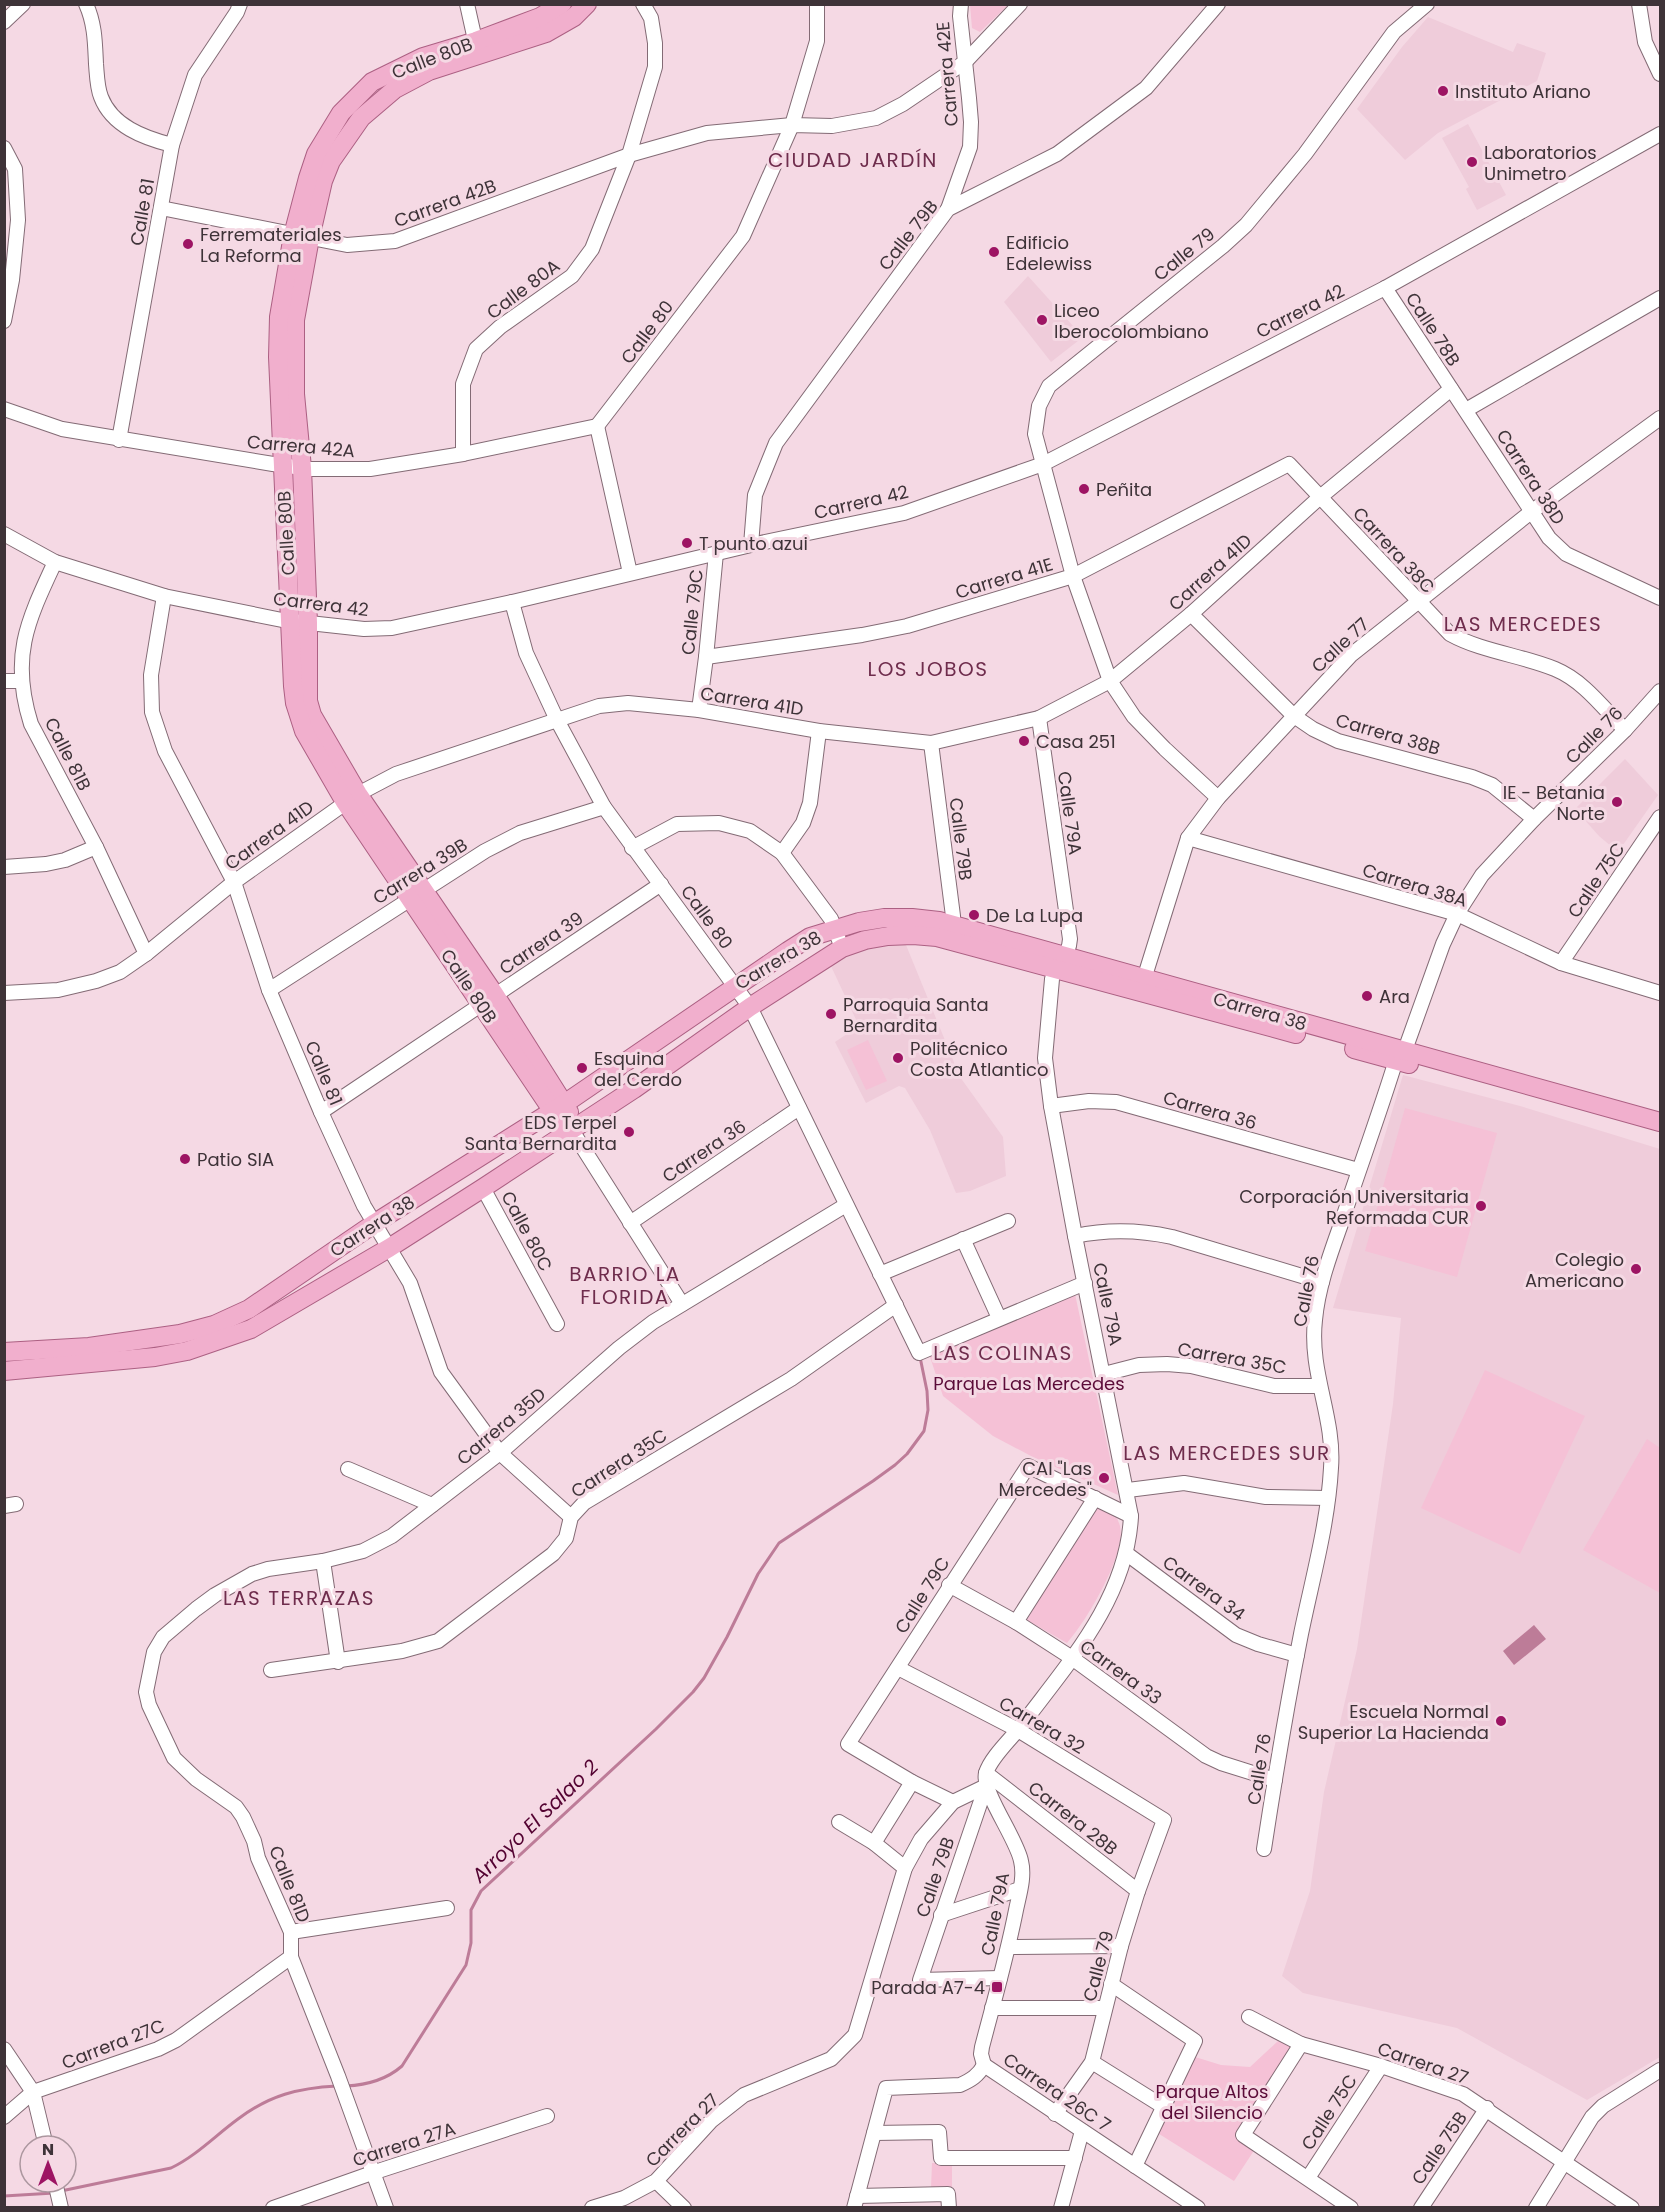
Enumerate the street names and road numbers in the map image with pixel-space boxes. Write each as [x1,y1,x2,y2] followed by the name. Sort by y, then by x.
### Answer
[930,20,964,128] street label: Carrera 42E
[388,31,476,85] street label: Calle 80B
[390,173,500,233] street label: Carrera 42B
[124,176,160,248] street label: Calle 81
[873,195,943,275] street label: Calle 79B
[1148,222,1220,286] street label: Calle 79
[481,253,565,325] street label: Calle 80A
[1252,278,1348,344] street label: Carrera 42
[1400,287,1466,371] street label: Calle 78B
[615,295,679,369] street label: Calle 80
[1491,424,1571,530] street label: Carrera 38D
[246,429,356,463] street label: Carrera 42A
[811,479,911,525] street label: Carrera 42
[271,490,301,576] street label: Calle 80B
[1347,501,1441,599] street label: Carrera 38C
[1163,528,1257,616] street label: Carrera 41D
[952,551,1056,605] street label: Carrera 41E
[675,568,709,656] street label: Calle 79C
[272,586,370,622] street label: Carrera 42
[1306,612,1374,678] street label: Calle 77
[699,681,805,721] street label: Carrera 41D
[1560,701,1628,769] street label: Calle 76
[1333,707,1443,761] street label: Carrera 38B
[39,713,97,795] street label: Calle 81B
[1052,770,1088,856] street label: Calle 79A
[220,794,318,876] street label: Carrera 41D
[944,796,978,882] street label: Calle 79B
[368,832,472,910] street label: Carrera 39B
[1562,837,1630,923] street label: Calle 75C
[1359,857,1471,913] street label: Carrera 38A
[675,880,739,954] street label: Calle 80
[494,906,588,980] street label: Carrera 39
[730,924,826,996] street label: Carrera 38
[435,944,503,1028] street label: Calle 80B
[1210,986,1310,1036] street label: Carrera 38
[299,1037,349,1109] street label: Calle 81
[1160,1085,1260,1135] street label: Carrera 36
[657,1114,751,1188] street label: Carrera 36
[495,1187,559,1275] street label: Calle 80C
[325,1189,419,1263] street label: Carrera 38
[1287,1253,1325,1329] street label: Calle 76
[1087,1260,1129,1348] street label: Calle 79A
[1176,1336,1288,1380] street label: Carrera 35C
[451,1381,551,1471] street label: Carrera 35D
[566,1423,672,1503] street label: Carrera 35C
[1158,1550,1250,1626] street label: Carrera 34
[889,1552,955,1638] street label: Calle 79C
[1075,1634,1167,1710] street label: Carrera 33
[994,1690,1090,1760] street label: Carrera 32
[1241,1731,1277,1807] street label: Calle 76
[1023,1775,1123,1861] street label: Carrera 28B
[910,1834,960,1920] street label: Calle 79B
[263,1842,317,1926] street label: Calle 81D
[975,1870,1015,1958] street label: Calle 79A
[1077,1928,1119,2004] street label: Calle 79
[58,2013,168,2075] street label: Carrera 27C
[1374,2036,1472,2090] street label: Carrera 27
[998,2047,1116,2137] street label: Carrera 26C 7
[1295,2069,1363,2155] street label: Calle 75C
[640,2088,724,2172] street label: Carrera 27
[1405,2107,1473,2189] street label: Calle 75B
[349,2116,459,2172] street label: Carrera 27A

